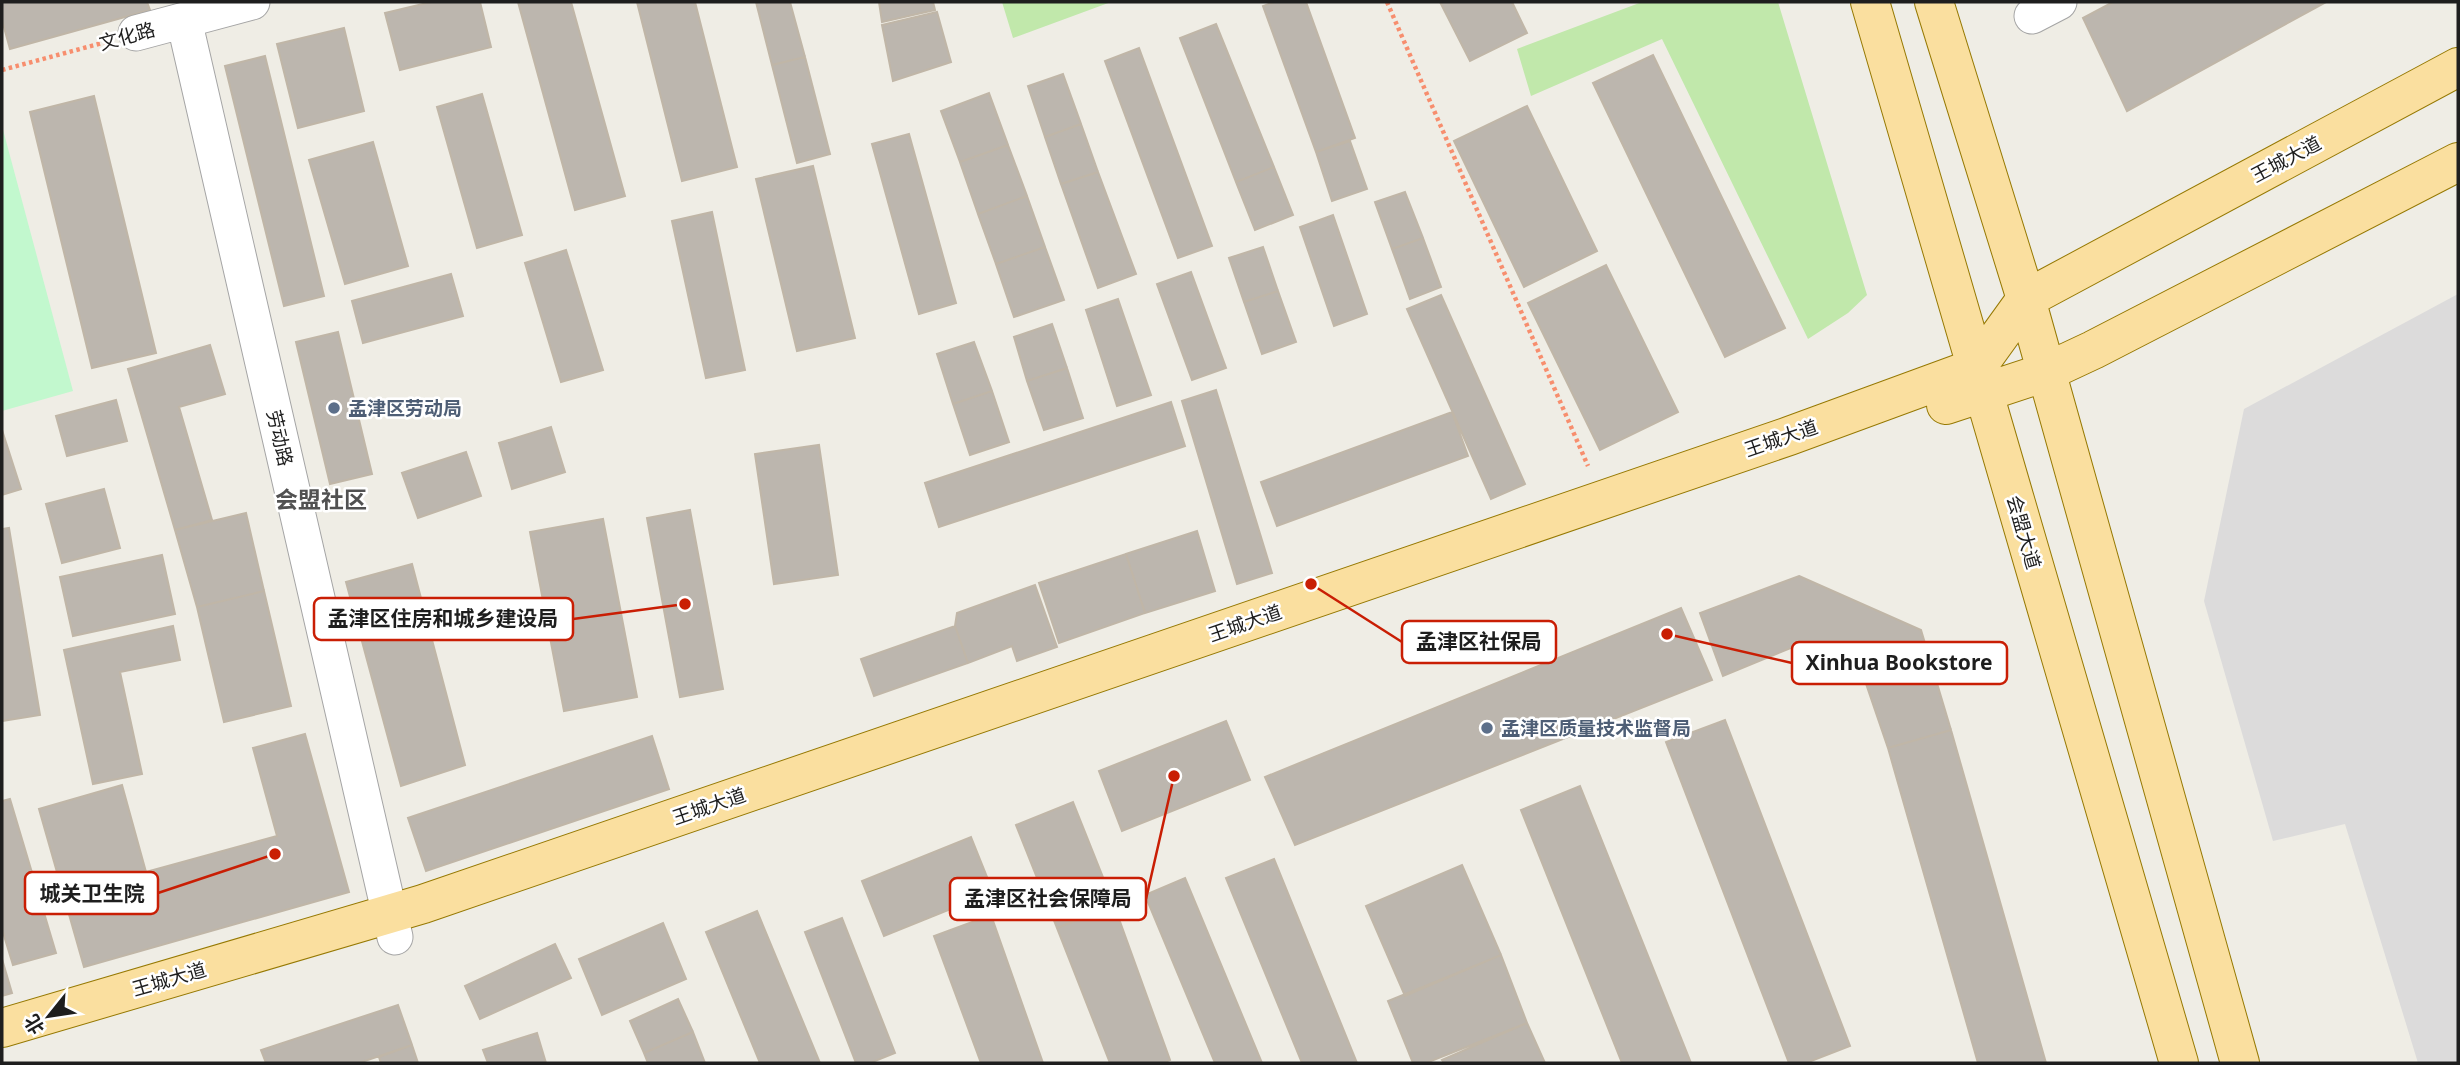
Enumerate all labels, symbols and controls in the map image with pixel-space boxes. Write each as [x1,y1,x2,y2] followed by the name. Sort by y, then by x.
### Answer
[96,16,158,56] street label: 文化路
[2246,130,2326,188] street label: 王城大道
[348,395,462,421] place label: 孟津区劳动局
[326,400,342,416] marker: 孟津区劳动局
[261,407,299,469] street label: 劳动路
[1741,413,1821,463] street label: 王城大道
[275,483,367,515] district label: 会盟社区
[2001,492,2047,572] street label: 会盟大道
[314,598,573,640] callout: 孟津区住房和城乡建设局
[1205,598,1285,648] street label: 王城大道
[328,604,559,632] text: 孟津区住房和城乡建设局
[1402,621,1556,663] callout: 孟津区社保局
[1416,627,1542,655] text: 孟津区社保局
[1792,642,2007,684] callout: Xinhua Bookstore
[1806,648,1992,676] text: Xinhua Bookstore
[1501,715,1691,741] place label: 孟津区质量技术监督局
[1479,720,1495,736] marker: 孟津区质量技术监督局
[669,781,749,831] street label: 王城大道
[25,872,158,914] callout: 城关卫生院
[950,878,1146,920] callout: 孟津区社会保障局
[40,879,145,907] text: 城关卫生院
[964,884,1132,912] text: 孟津区社会保障局
[129,956,209,1002] street label: 王城大道
[14,981,84,1051] north arrow
[18,1010,50,1039] text: 北

